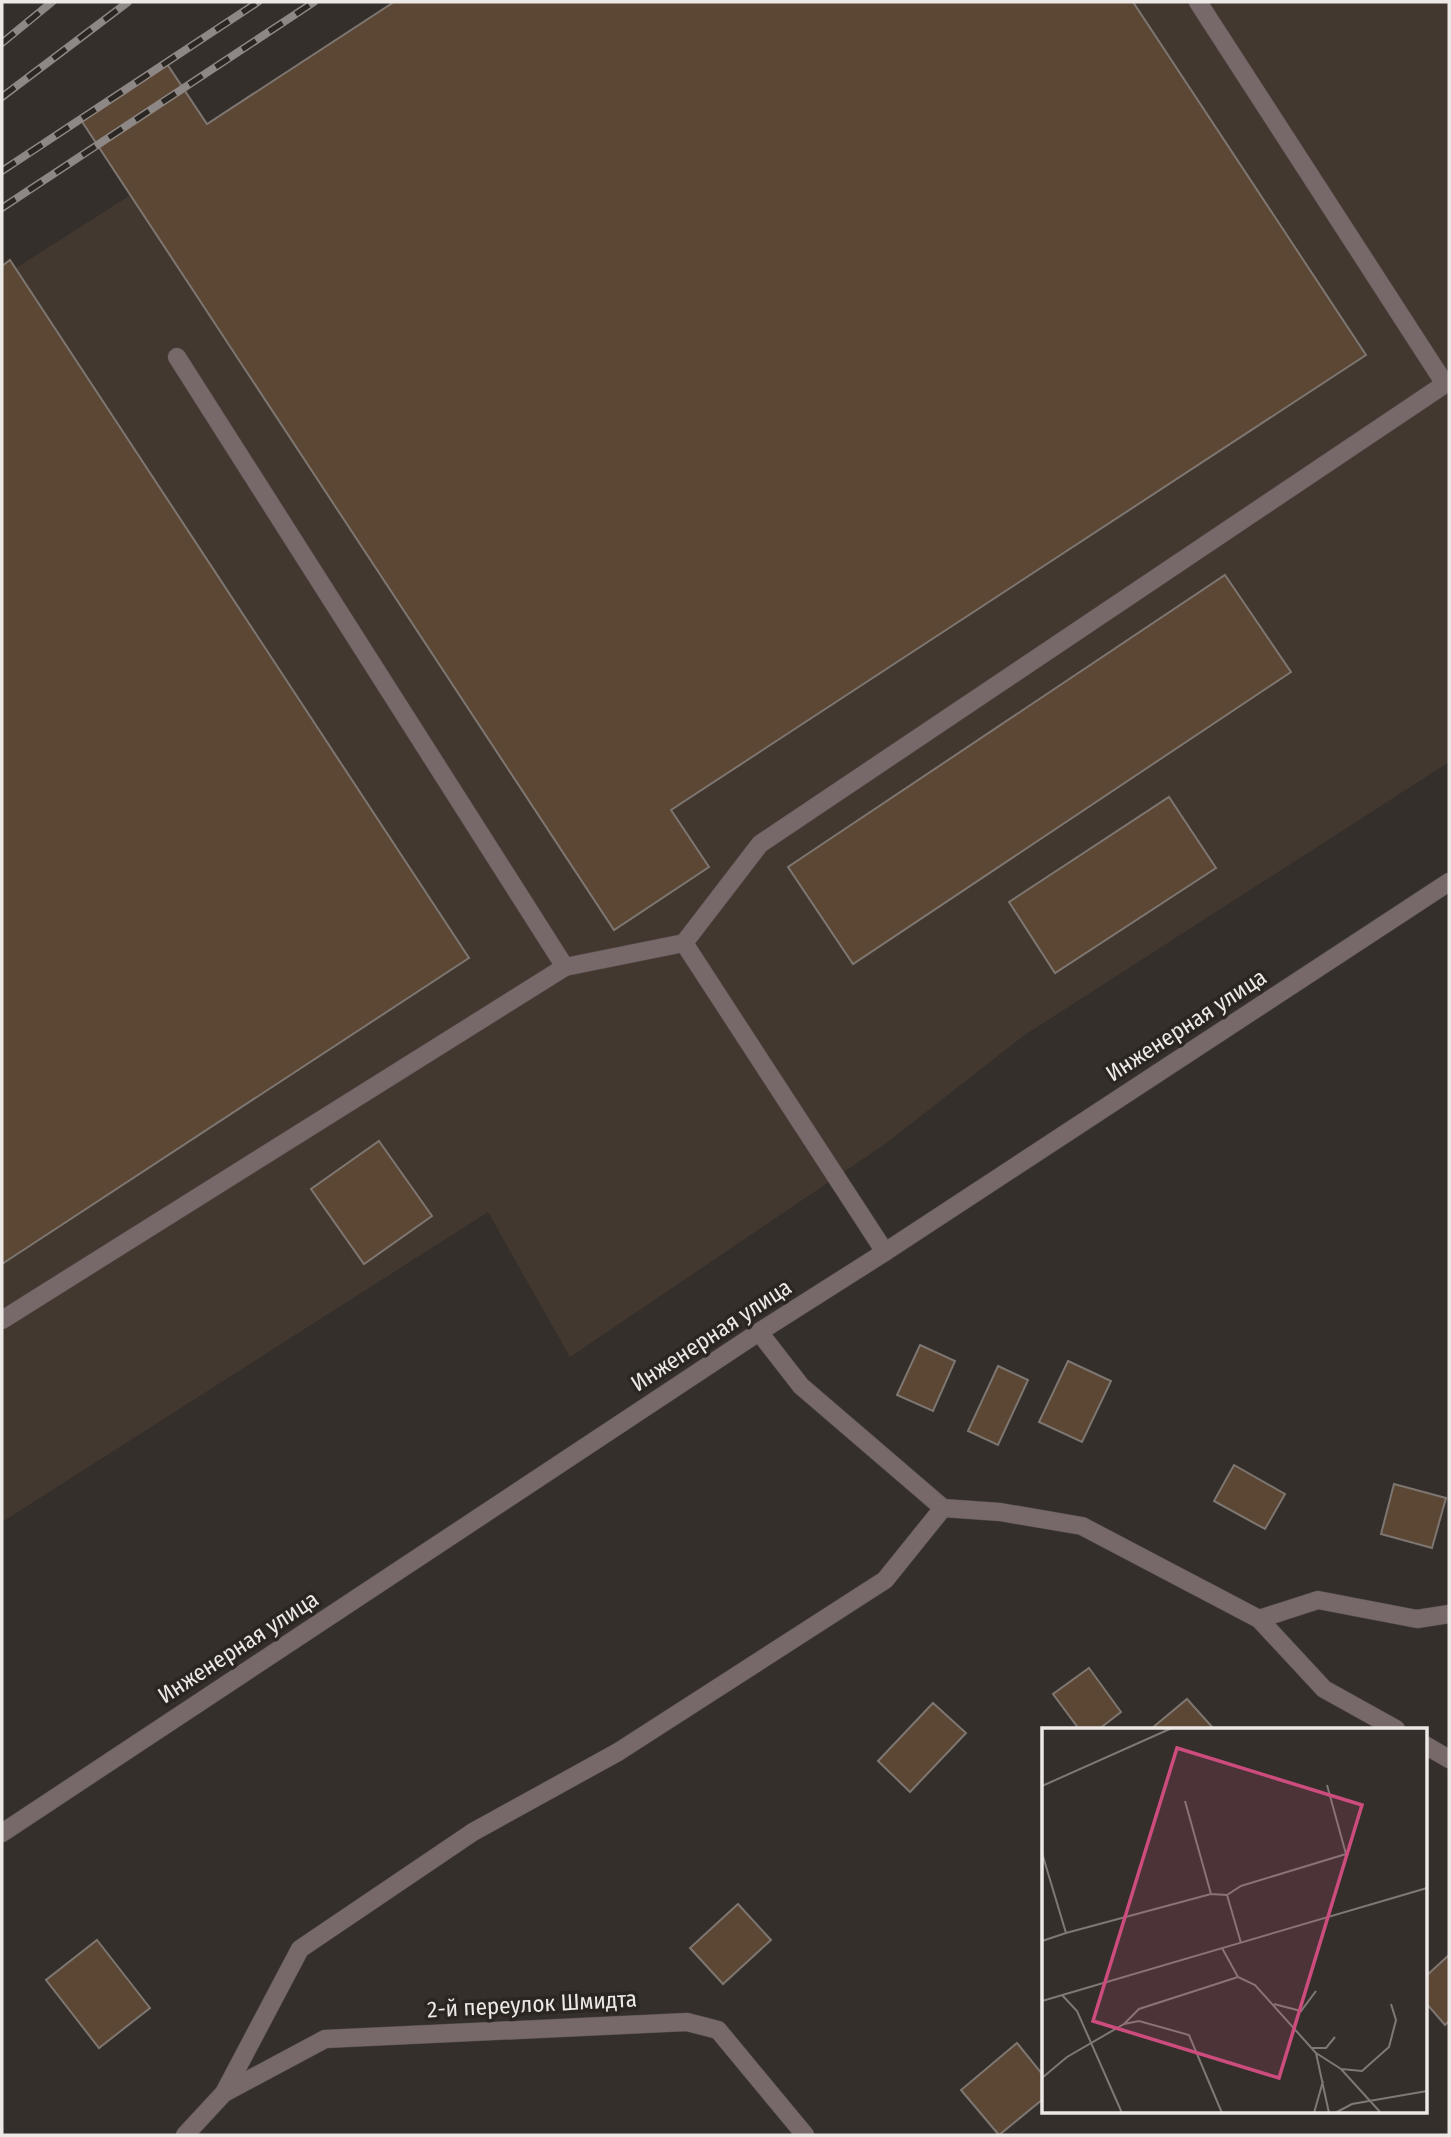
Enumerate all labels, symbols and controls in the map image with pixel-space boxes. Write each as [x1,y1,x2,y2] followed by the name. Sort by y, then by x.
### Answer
[1100,963,1272,1087] street label: Инженерная улица
[625,1273,797,1397] street label: Инженерная улица
[152,1585,324,1709] street label: Инженерная улица
[1042,1728,1426,2112] inset map
[426,1985,638,2023] street label: 2-й переулок Шмидта

